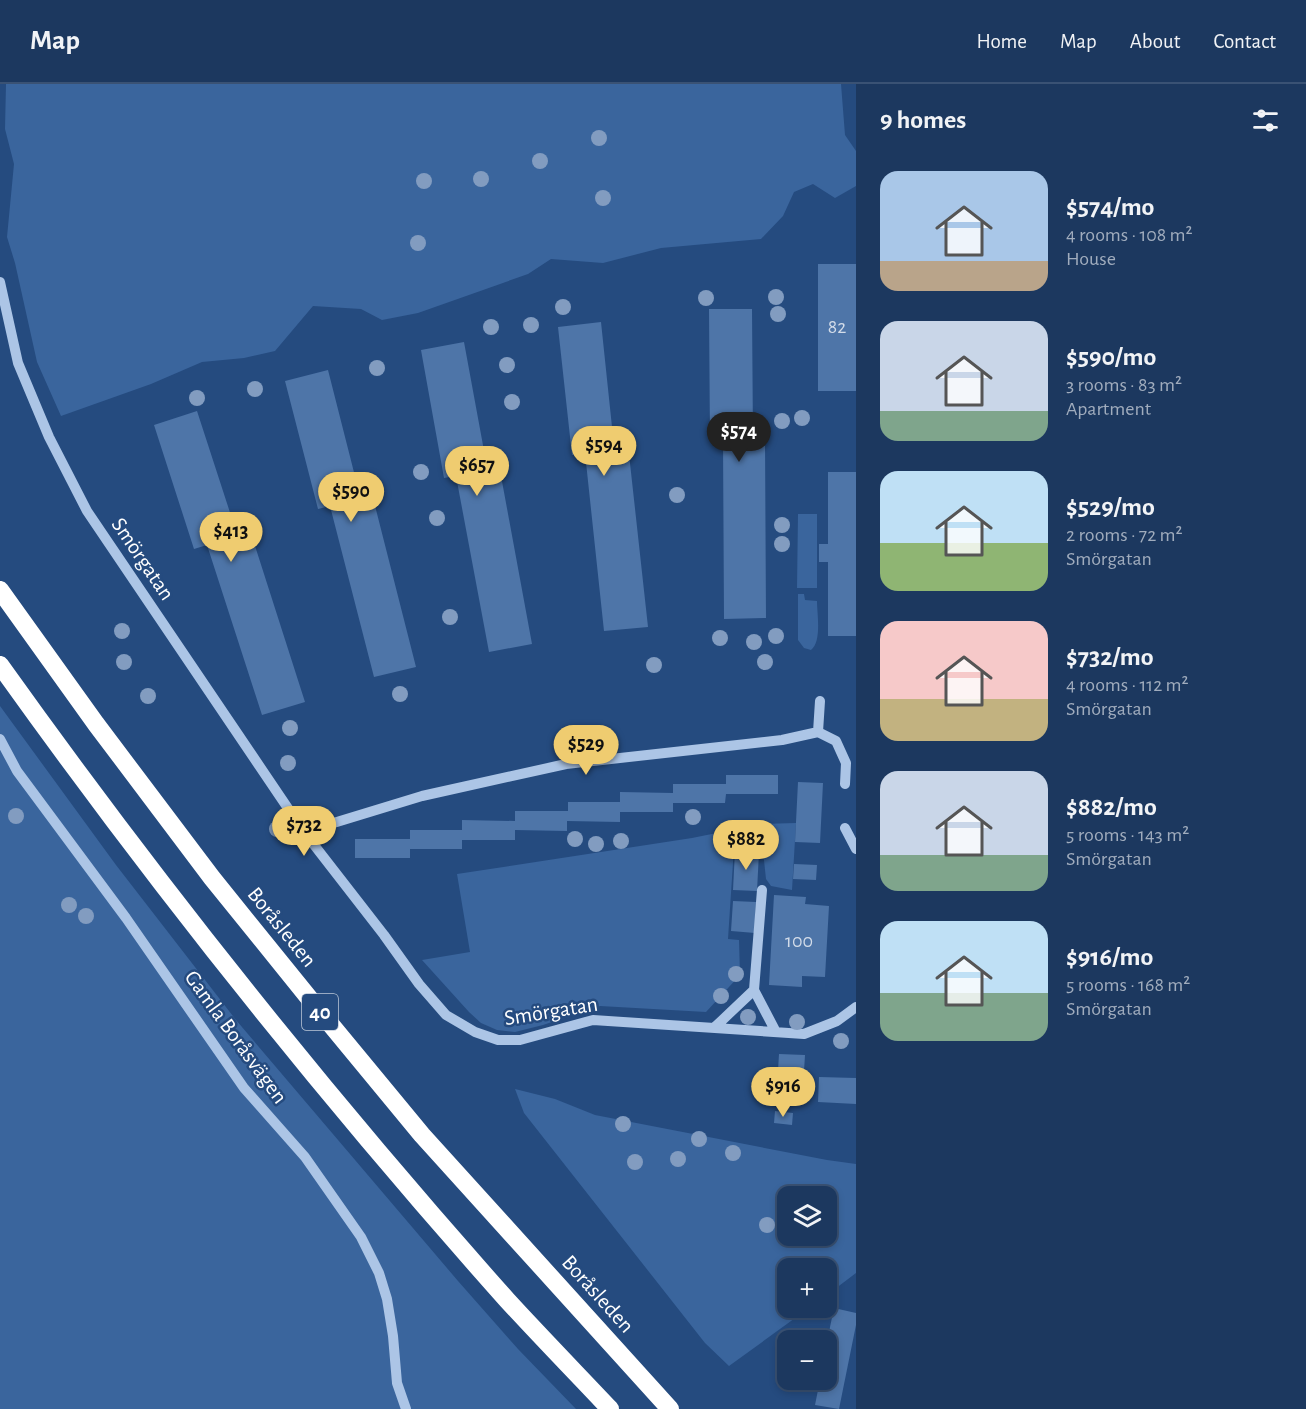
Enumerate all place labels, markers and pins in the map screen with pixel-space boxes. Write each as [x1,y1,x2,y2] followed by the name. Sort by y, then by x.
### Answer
[703,412,775,463] pin: $574
[568,426,640,477] pin: $594
[441,446,513,497] pin: $657
[315,472,387,523] pin: $590
[195,512,267,563] pin: $413
[550,725,622,776] pin: $529
[268,806,340,857] pin: $732
[710,820,782,871] pin: $882
[747,1067,819,1118] pin: $916

